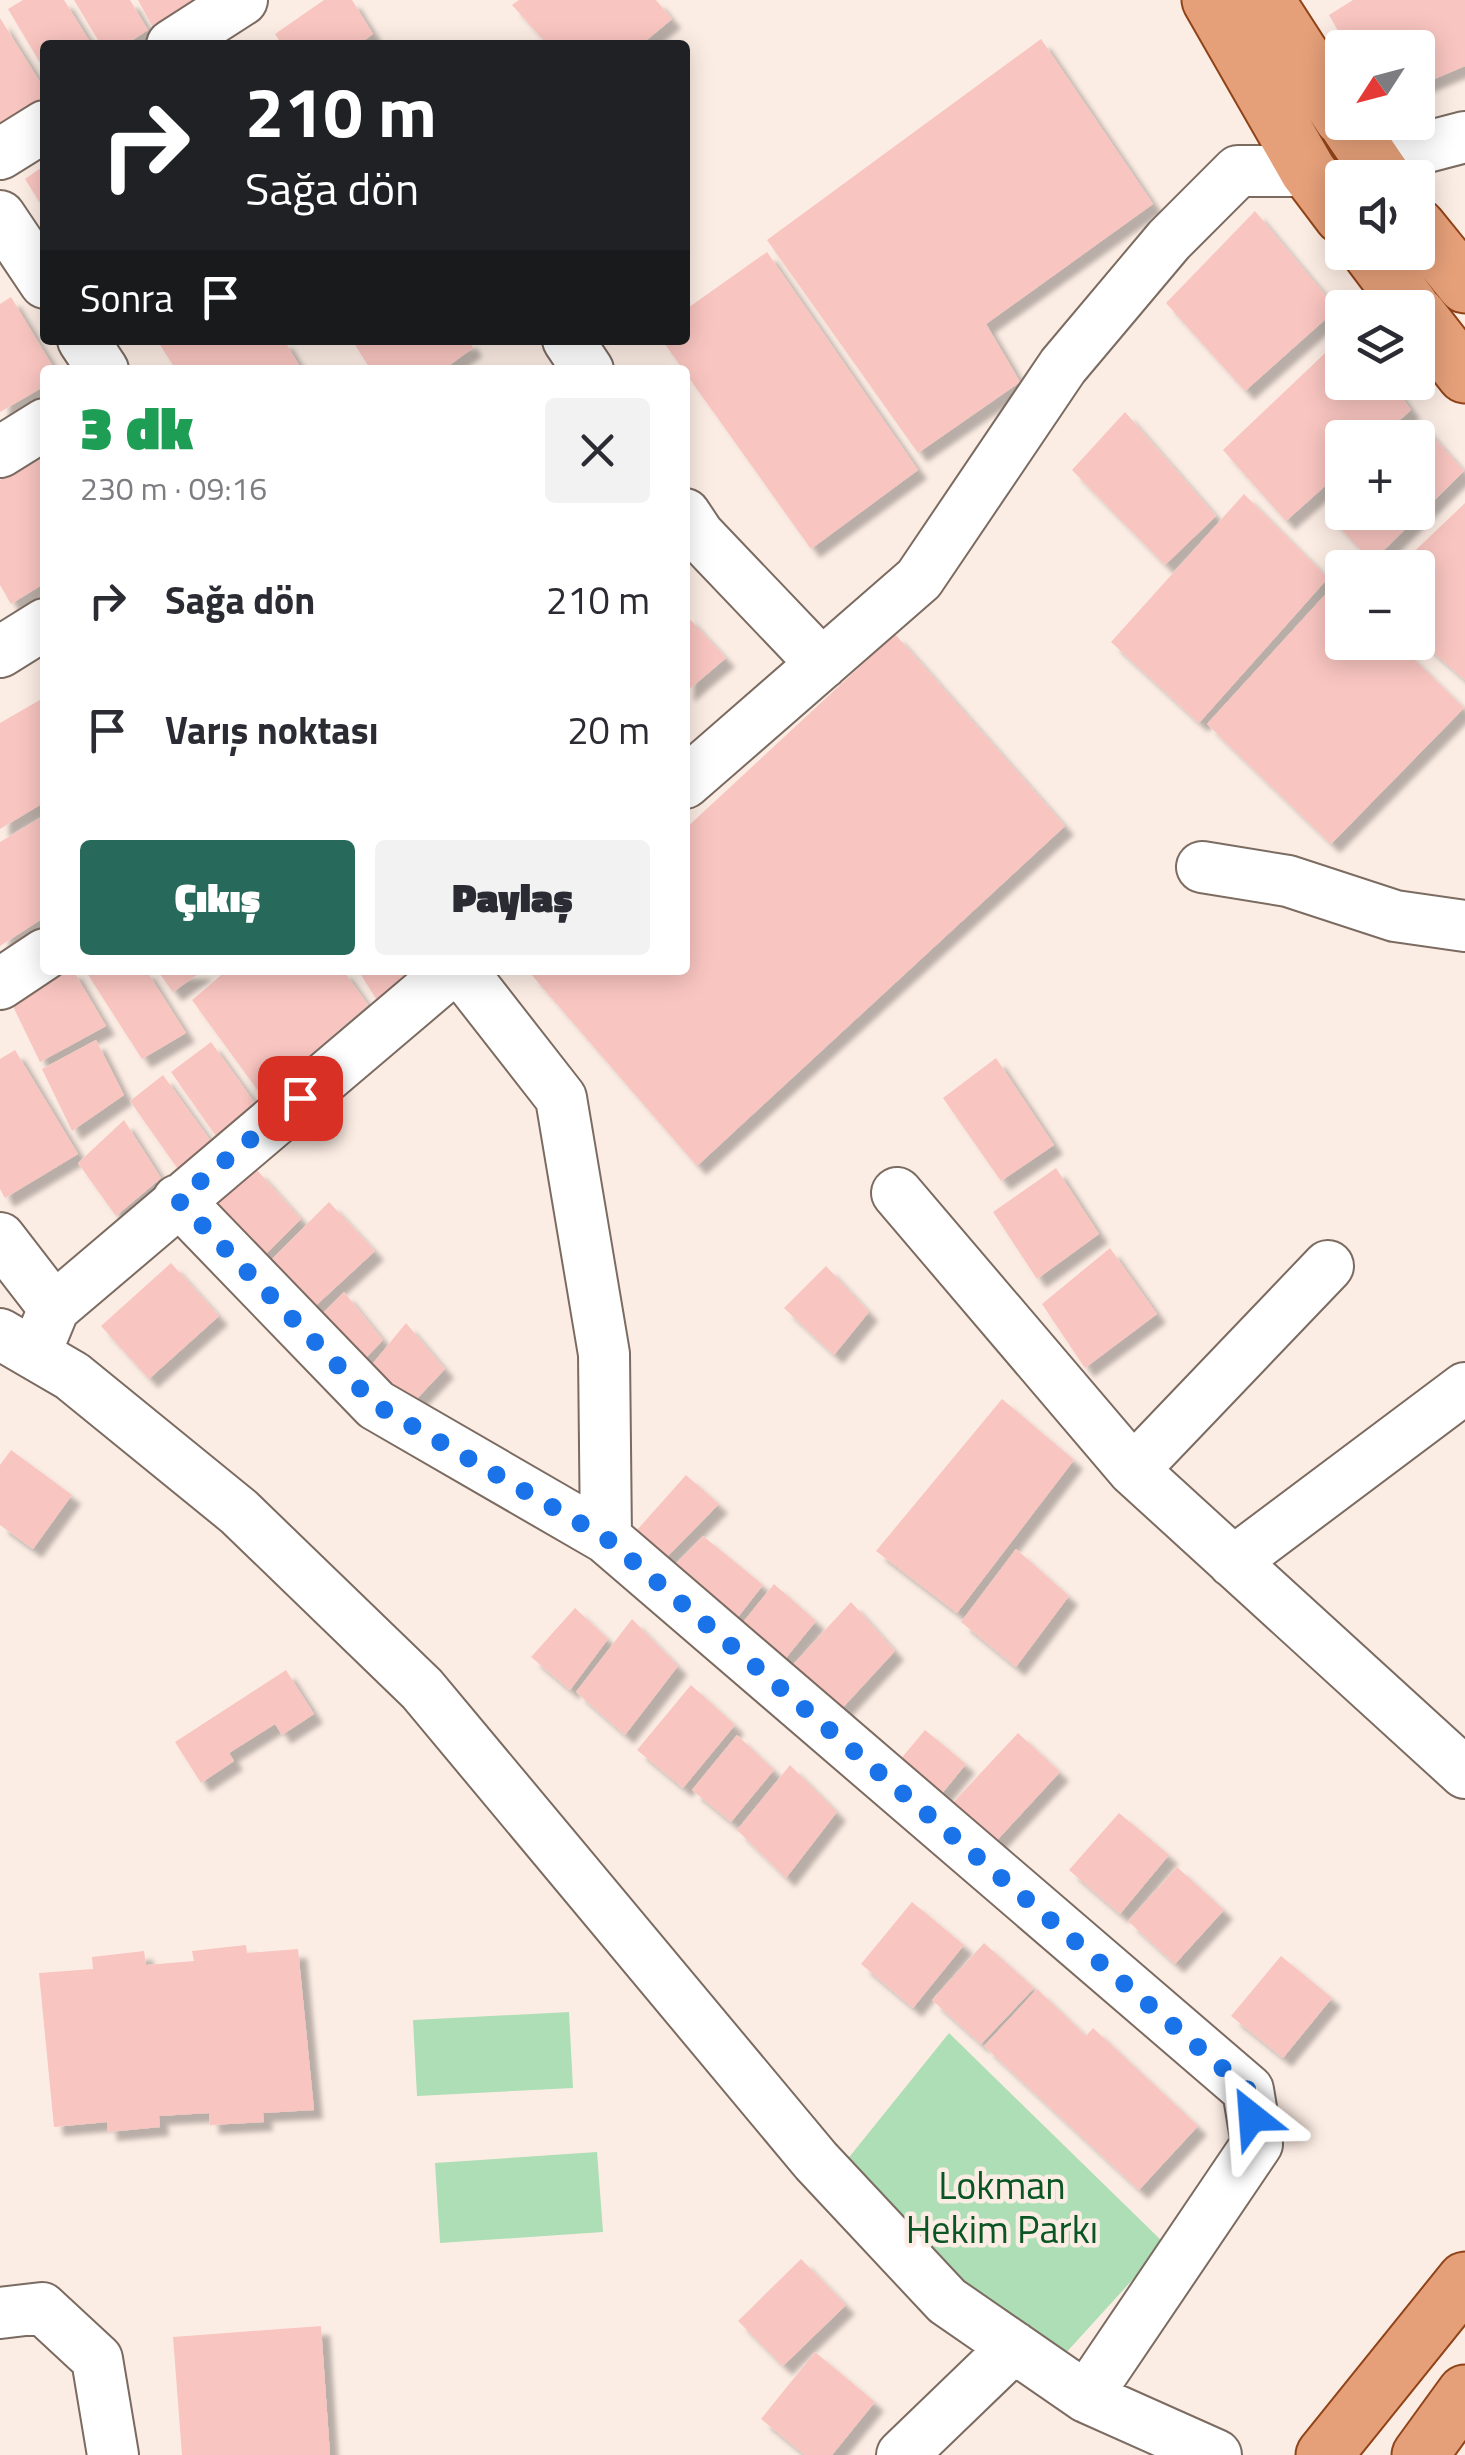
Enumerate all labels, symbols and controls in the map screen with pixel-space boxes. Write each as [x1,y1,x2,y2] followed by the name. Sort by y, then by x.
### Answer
[1325,30,1435,140] north arrow
[1325,30,1435,660] map controls
[245,58,437,164] text: 210 m
[80,80,210,210] icon: right
[245,154,419,222] text: Sağa dön
[1325,160,1435,270] button: sound
[80,269,173,327] text: Sonra
[193,270,248,325] icon: arrive
[1325,290,1435,400] button: layers
[80,381,193,472] text: 3 dk
[545,398,650,503] button: close
[1325,420,1435,530] button: +
[80,464,267,512] text: 230 m · 09:16
[1325,550,1435,660] button: −
[165,571,315,629] text: Sağa dön
[546,571,650,629] text: 210 m
[80,573,135,628] icon: right
[165,701,379,759] text: Varış noktası
[567,701,650,759] text: 20 m
[80,703,135,758] icon: arrive
[80,840,355,955] button: Çıkış
[375,840,650,955] button: Paylaş
[258,1056,343,1141] pin
[273,1071,328,1126] icon: arrive
[1200,2065,1304,2169] position arrow
[906,2156,1098,2258] park label: Lokman Hekim Parkı

